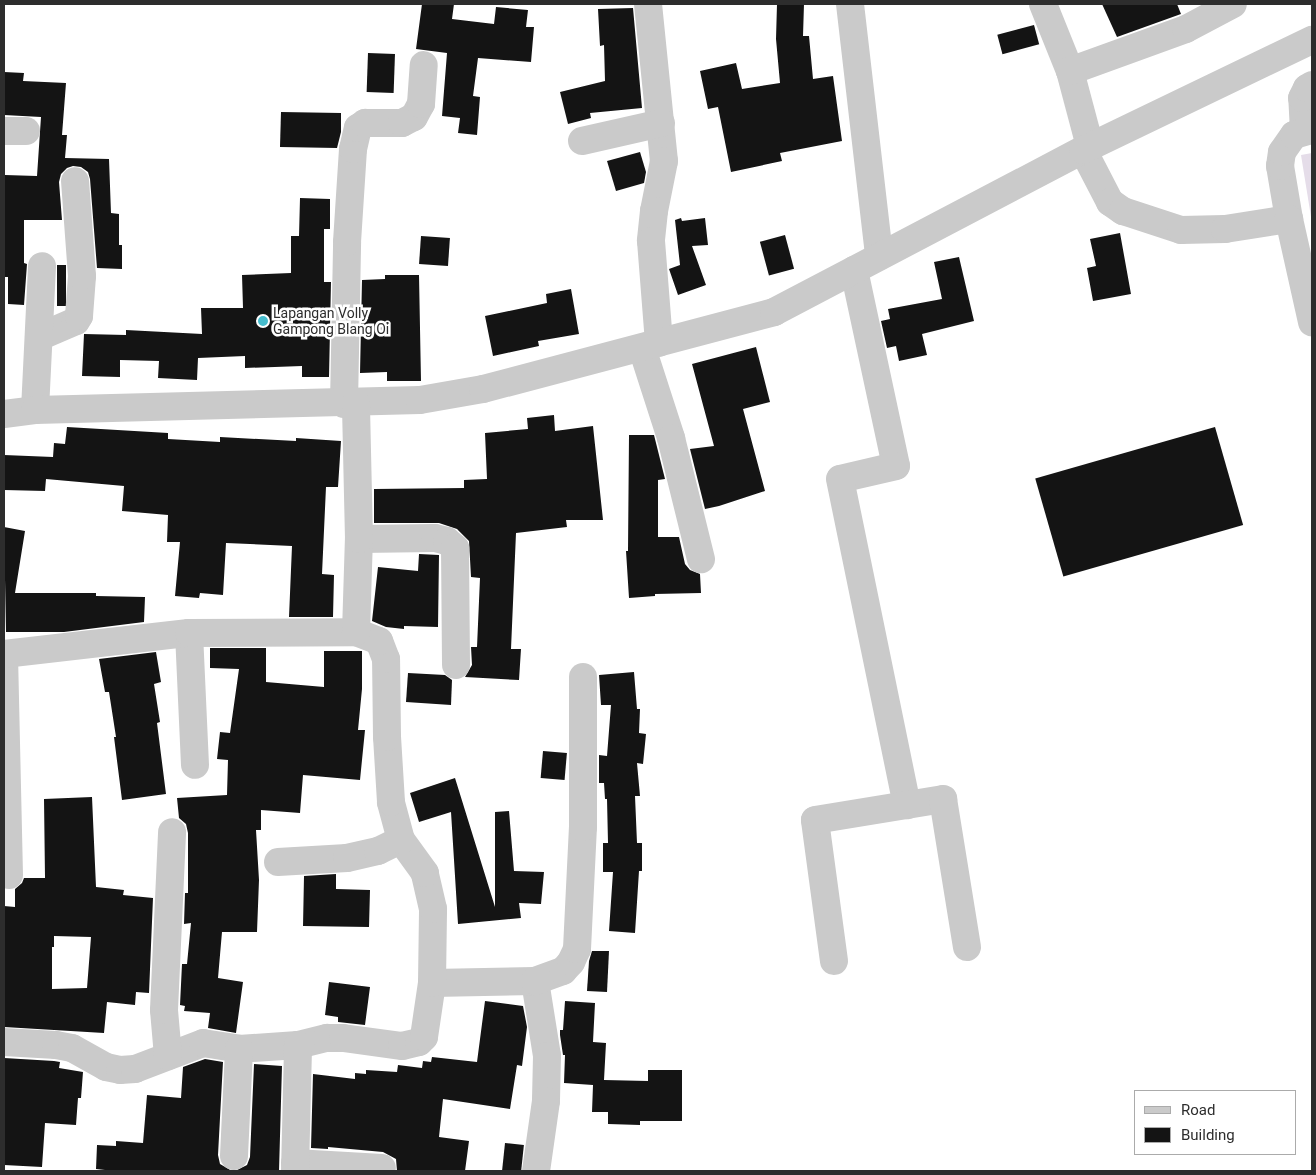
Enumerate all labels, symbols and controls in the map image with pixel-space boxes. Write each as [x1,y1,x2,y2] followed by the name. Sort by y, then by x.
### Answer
[273,305,389,338] place label: Lapangan Volly Gampong Blang Oi
[257,315,269,327] marker: Lapangan Volly Gampong Blang Oi
[1134,1090,1296,1155] legend
[1181,1101,1215,1119] text: Road
[1181,1126,1235,1144] text: Building

